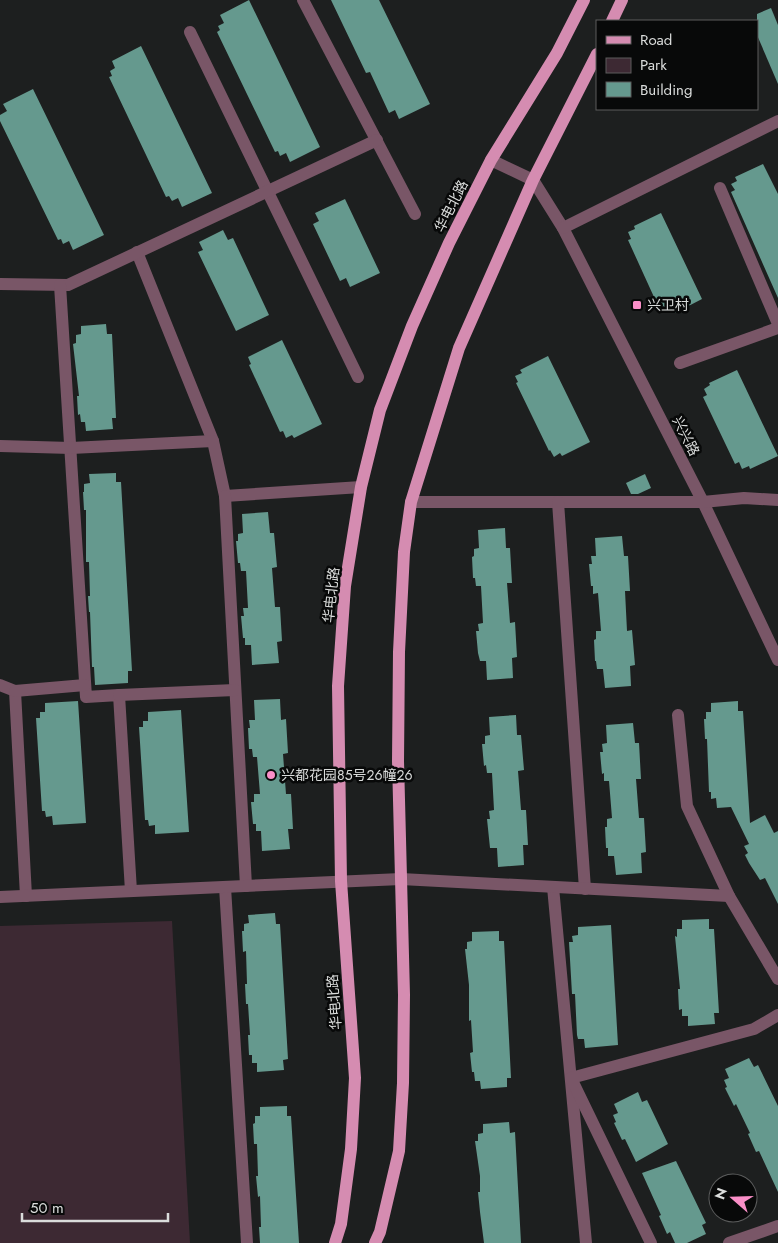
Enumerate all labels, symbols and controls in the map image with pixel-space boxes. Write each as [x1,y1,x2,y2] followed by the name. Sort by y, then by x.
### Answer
[596,20,758,110] legend
[640,29,672,51] text: Road
[640,54,667,76] text: Park
[640,79,692,101] text: Building
[429,177,473,235] street label: 华电北路
[647,295,689,315] place label: 兴卫村
[631,299,643,311] marker: 兴卫村
[668,413,704,459] street label: 兴兴路
[318,566,344,624] street label: 华电北路
[281,765,413,785] place label: 兴都花园85号26幢26
[265,769,277,781] marker: 兴都花园85号26幢26
[322,973,346,1031] street label: 华电北路
[708,1173,758,1223] north arrow
[709,1185,732,1202] text: N
[22,1190,169,1222] scale bar
[30,1197,64,1219] text: 50 m

